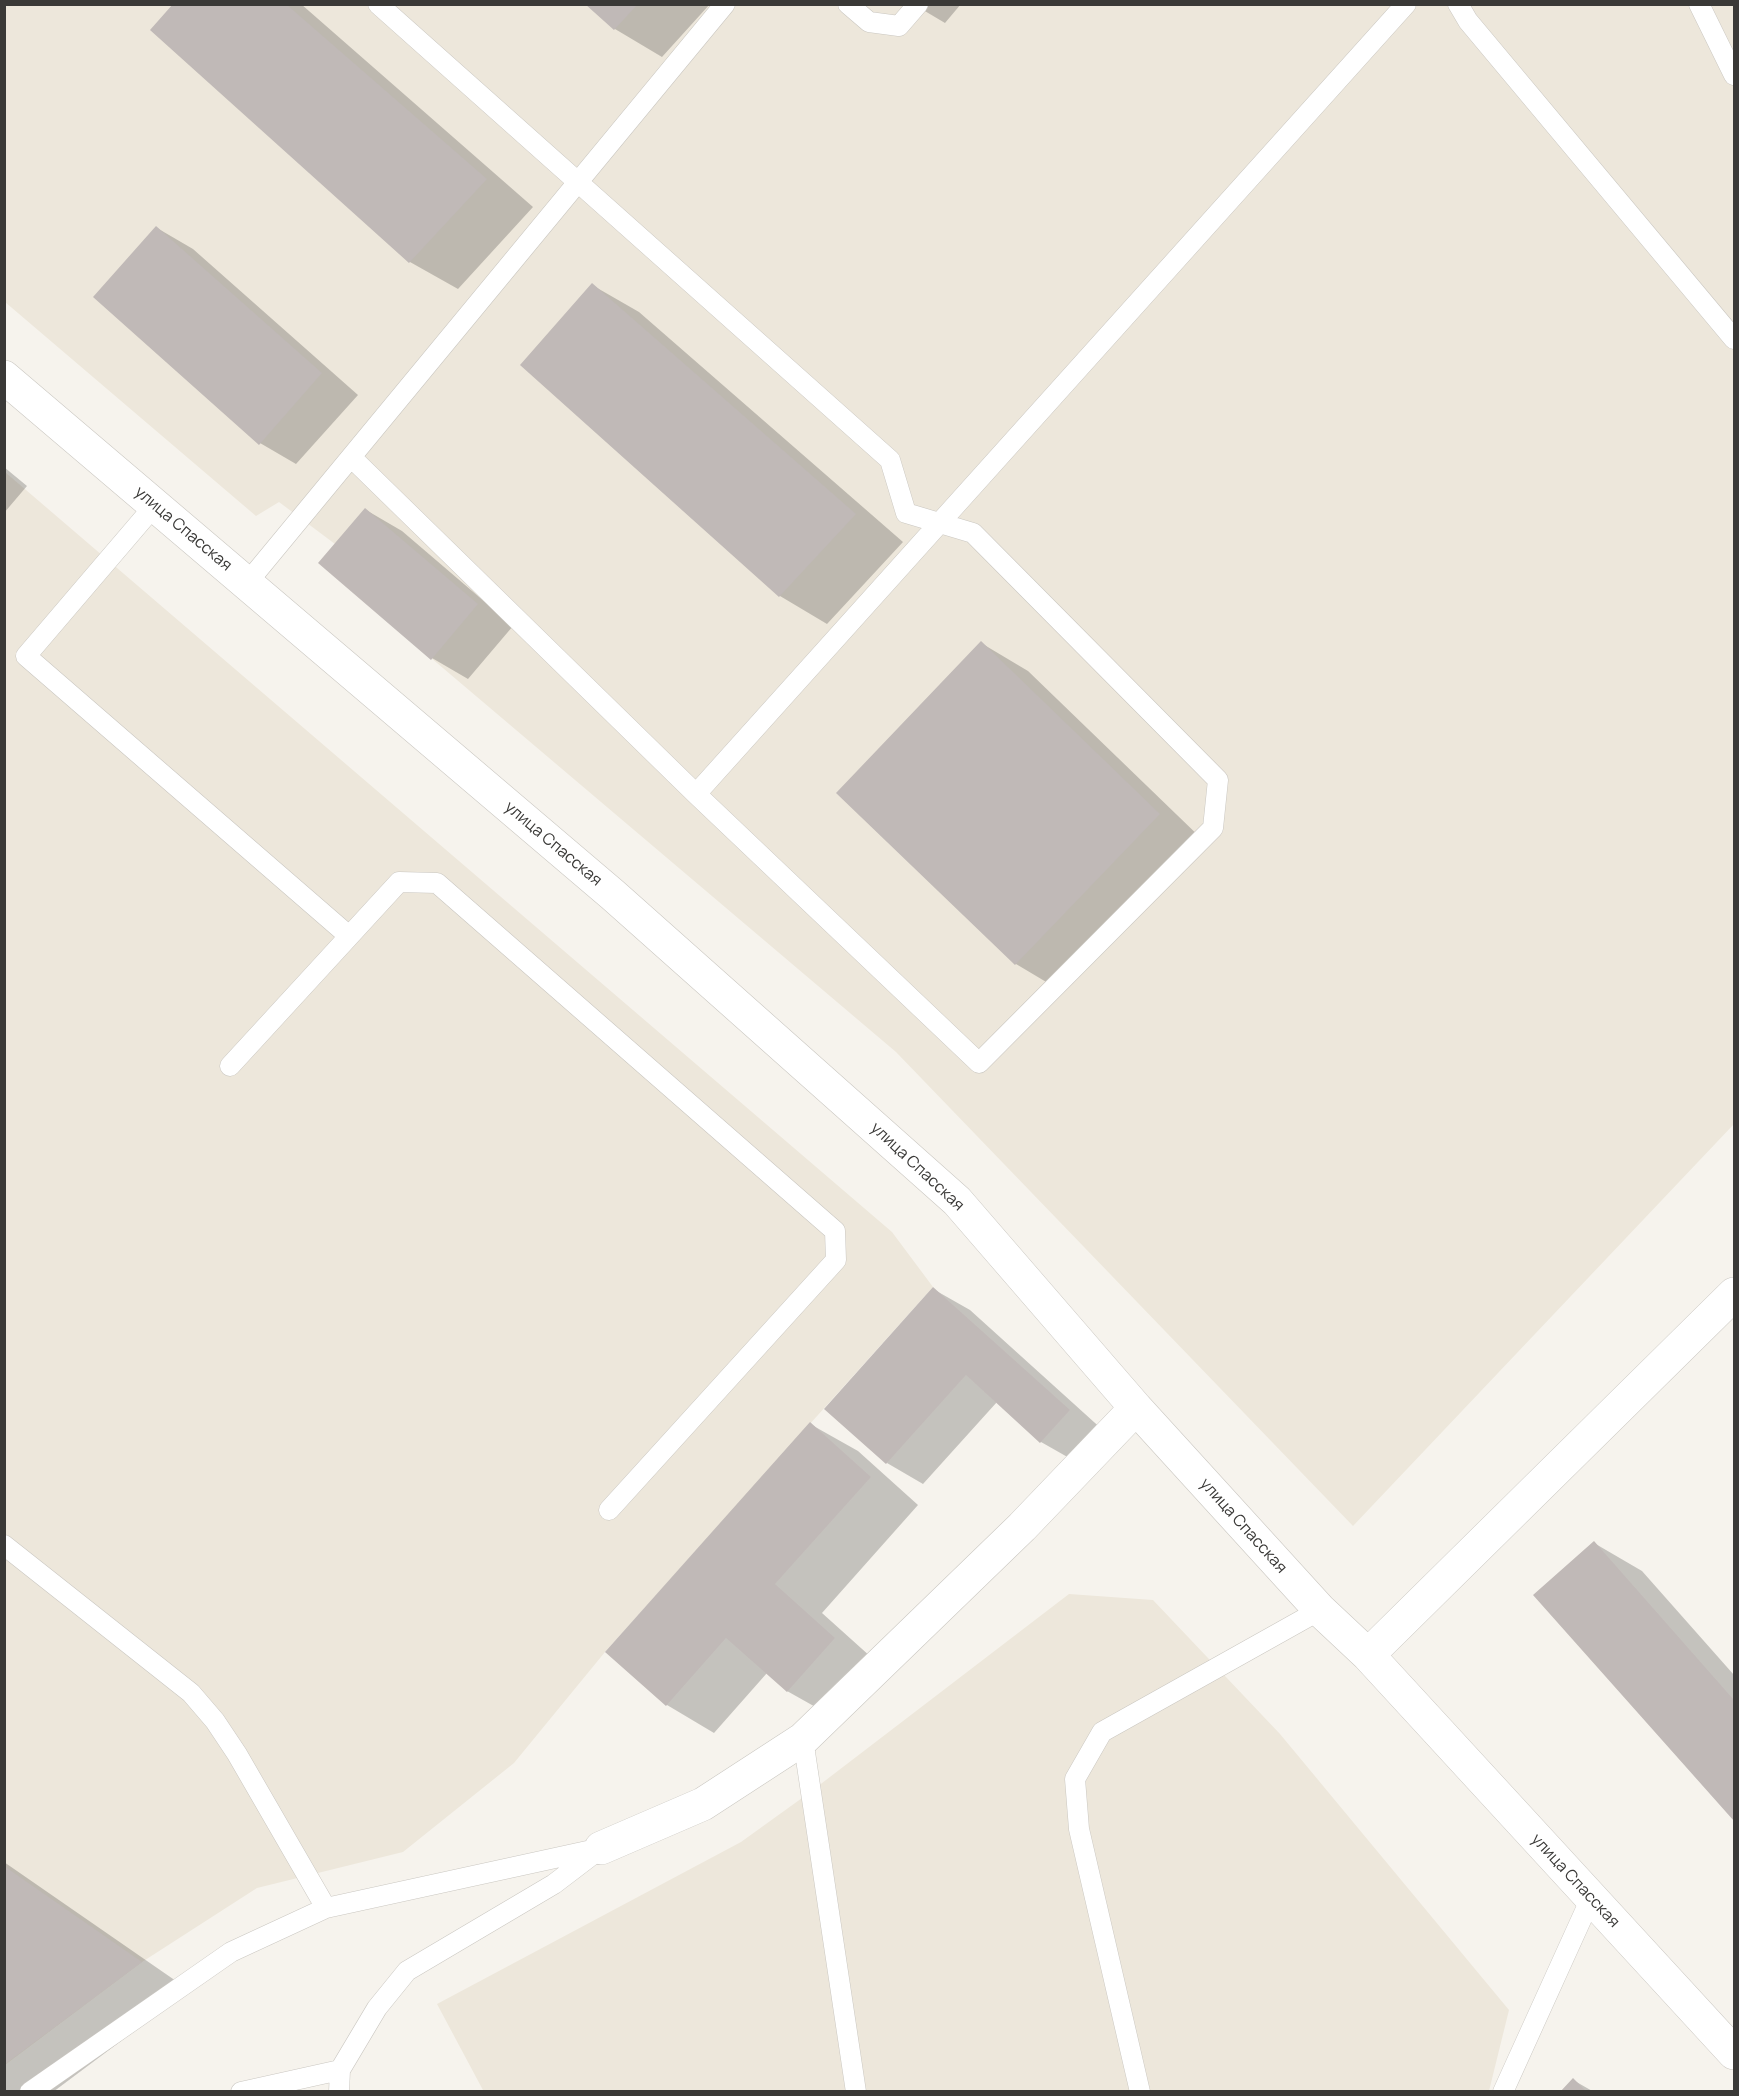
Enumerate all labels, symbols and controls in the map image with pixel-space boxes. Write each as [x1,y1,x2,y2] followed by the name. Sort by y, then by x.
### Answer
[130,483,236,575] street label: улица Спасская
[500,798,606,890] street label: улица Спасская
[866,1119,968,1215] street label: улица Спасская
[1195,1475,1291,1577] street label: улица Спасская
[1527,1830,1623,1932] street label: улица Спасская

